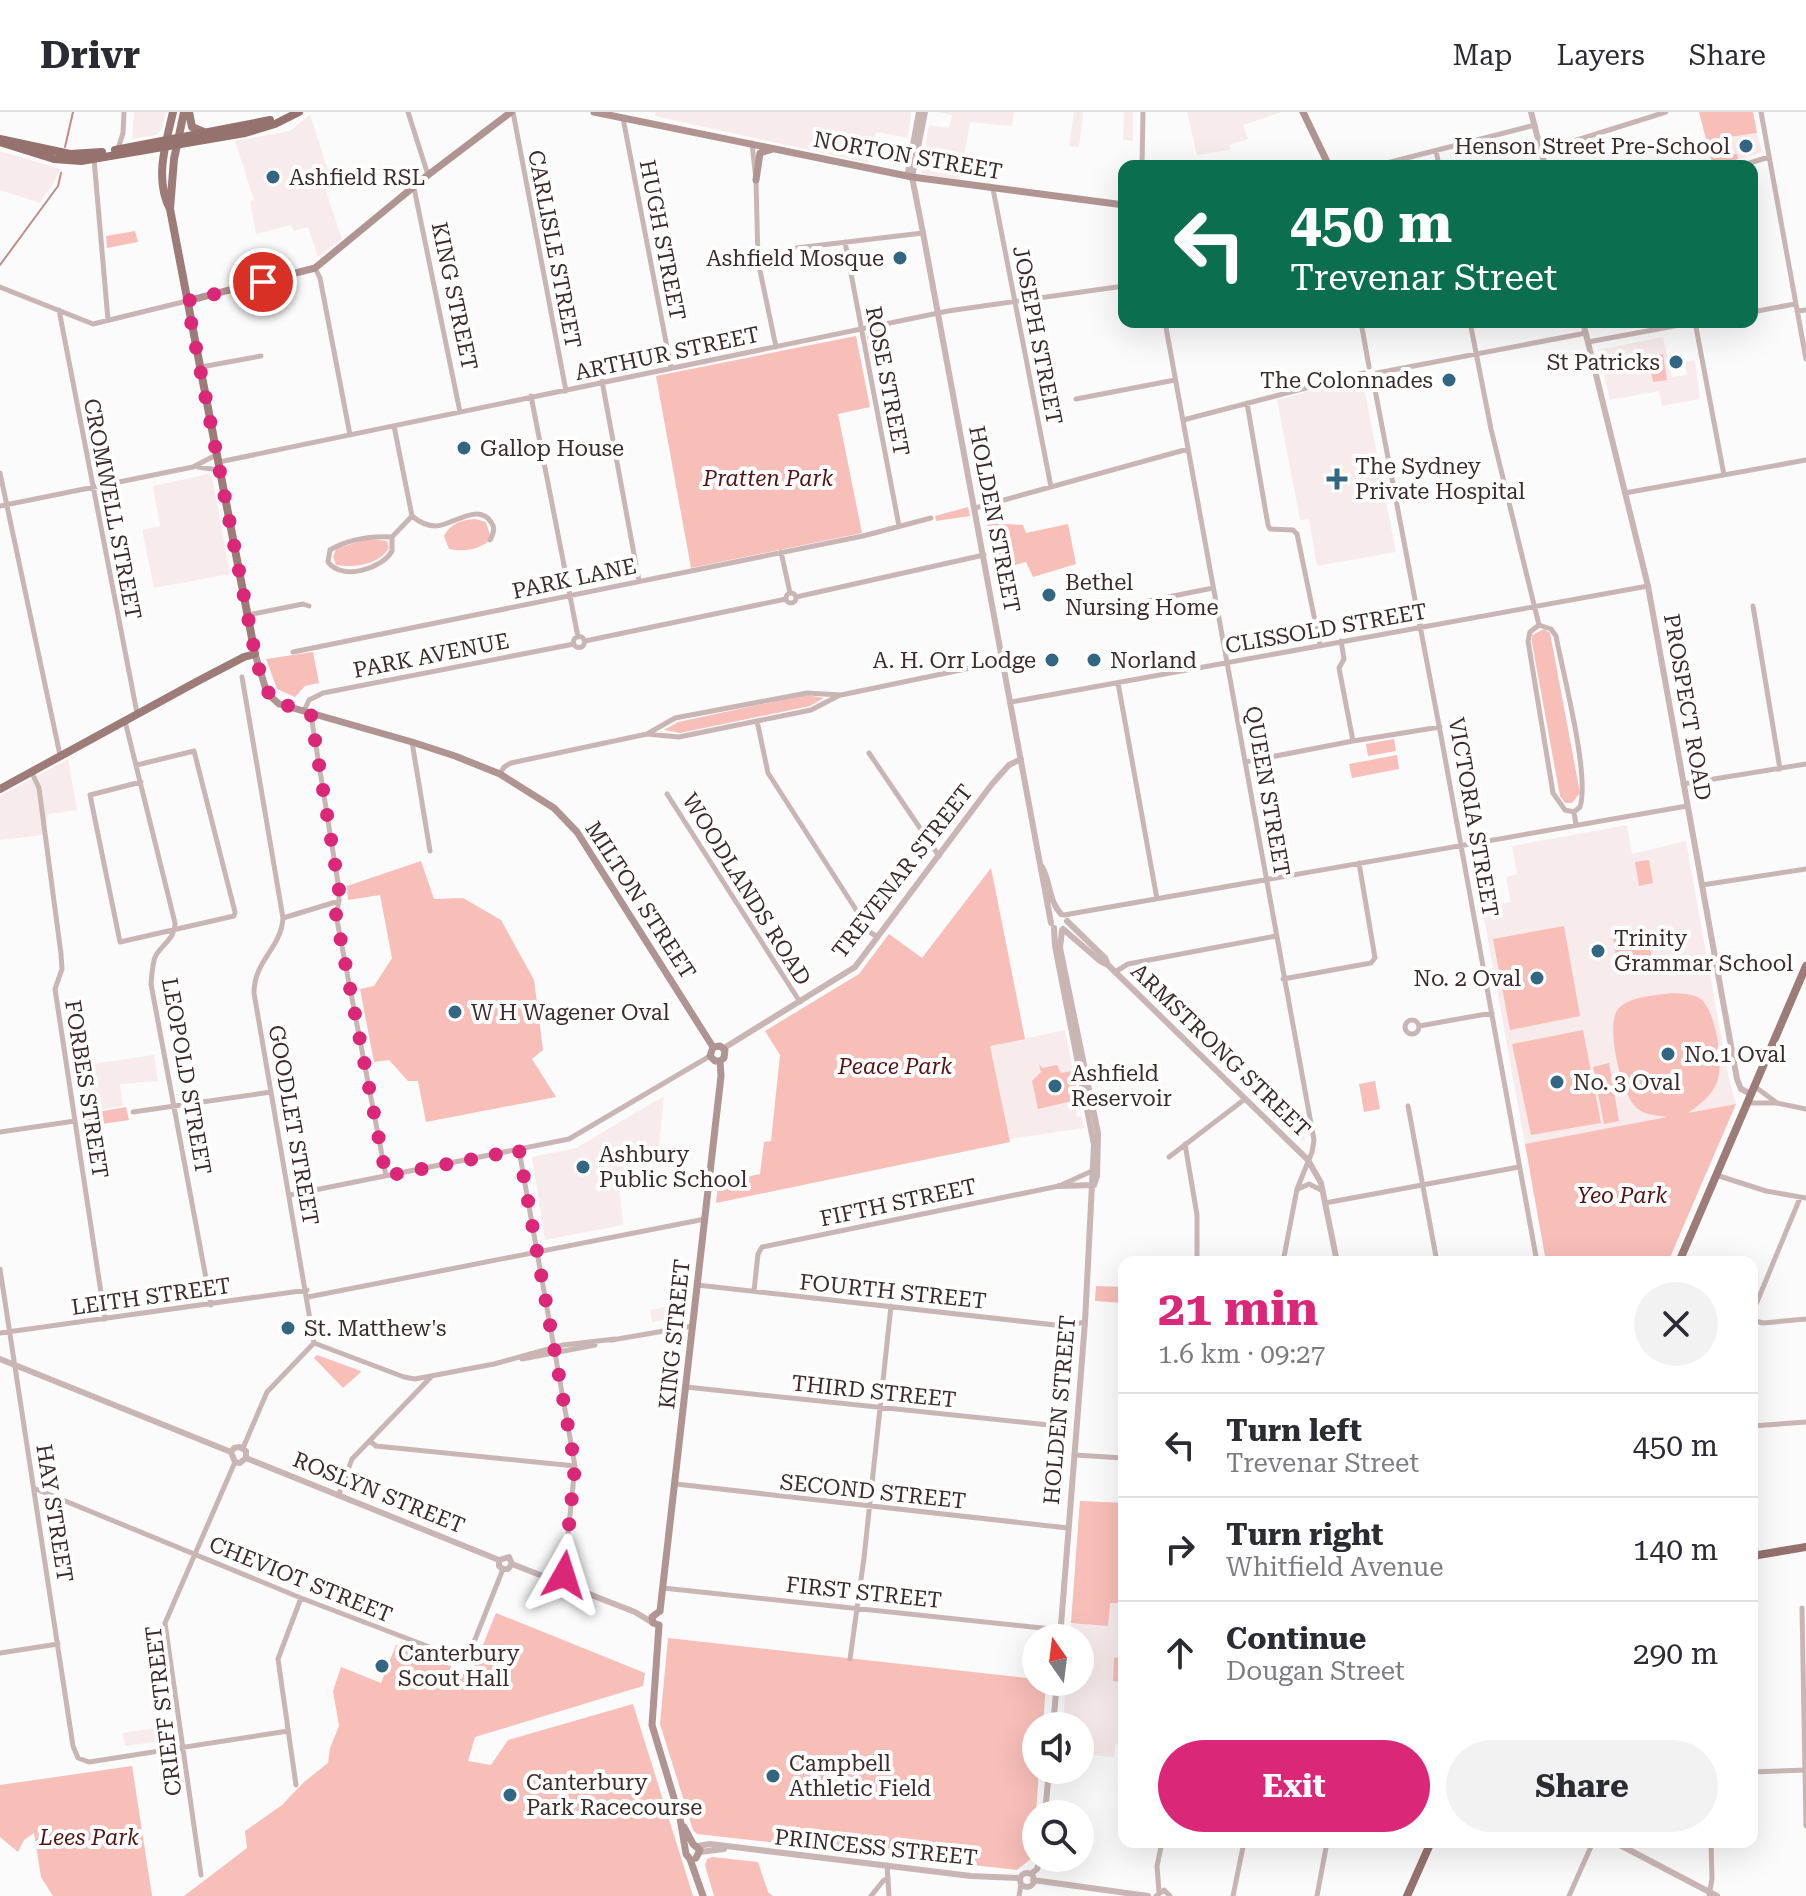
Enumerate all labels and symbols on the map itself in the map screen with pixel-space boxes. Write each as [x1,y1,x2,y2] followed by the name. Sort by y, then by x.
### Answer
[812,127,1004,184] street label: NORTON STREET
[1454,134,1730,159] place label: Henson Street Pre-School
[1737,137,1755,155] marker: Henson Street Pre-School
[523,148,586,350] street label: CARLISLE STREET
[635,158,690,322] street label: HUGH STREET
[289,165,425,190] place label: Ashfield RSL
[264,168,282,186] marker: Ashfield RSL
[427,220,482,372] street label: KING STREET
[1008,244,1067,427] street label: JOSEPH STREET
[706,246,884,271] place label: Ashfield Mosque
[229,248,297,316] pin
[891,249,909,267] marker: Ashfield Mosque
[861,304,914,458] street label: ROSE STREET
[573,322,762,385] street label: ARTHUR STREET
[1547,350,1660,375] place label: St Patricks
[1667,353,1685,371] marker: St Patricks
[1260,368,1433,393] place label: The Colonnades
[1440,371,1458,389] marker: The Colonnades
[79,396,146,622] street label: CROMWELL STREET
[964,424,1025,615] street label: HOLDEN STREET
[480,436,624,461] place label: Gallop House
[455,439,473,457] marker: Gallop House
[1355,454,1525,504] place label: The Sydney Private Hospital
[702,466,833,491] park label: Pratten Park
[1326,468,1348,490] marker: The Sydney Private Hospital
[510,553,638,604] street label: PARK LANE
[1065,570,1219,620] place label: Bethel Nursing Home
[1040,586,1058,604] marker: Bethel Nursing Home
[1223,598,1429,659] street label: CLISSOLD STREET
[1659,612,1716,802] street label: PROSPECT ROAD
[351,628,511,683] street label: PARK AVENUE
[873,648,1036,673] place label: A. H. Orr Lodge
[1110,648,1197,673] place label: Norland
[1043,651,1061,669] marker: A. H. Orr Lodge
[1085,651,1103,669] marker: Norland
[1240,704,1295,878] street label: QUEEN STREET
[1444,715,1503,919] street label: VICTORIA STREET
[827,780,978,963] street label: TREVENAR STREET
[677,789,816,990] street label: WOODLANDS ROAD
[580,817,701,984] street label: MILTON STREET
[1614,926,1793,976] place label: Trinity Grammar School
[1589,942,1607,960] marker: Trinity Grammar School
[1126,958,1315,1142] street label: ARMSTRONG STREET
[1414,966,1521,991] place label: No. 2 Oval
[1528,969,1546,987] marker: No. 2 Oval
[157,976,216,1176] street label: LEOPOLD STREET
[60,998,113,1180] street label: FORBES STREET
[471,1000,670,1025] place label: W H Wagener Oval
[446,1003,464,1021] marker: W H Wagener Oval
[264,1023,323,1227] street label: GOODLET STREET
[1684,1042,1786,1067] place label: No.1 Oval
[1659,1045,1677,1063] marker: No.1 Oval
[837,1054,952,1079] park label: Peace Park
[1071,1061,1172,1111] place label: Ashfield Reservoir
[1573,1070,1681,1095] place label: No. 3 Oval
[1548,1073,1566,1091] marker: No. 3 Oval
[1046,1077,1064,1095] marker: Ashfield Reservoir
[599,1142,748,1192] place label: Ashbury Public School
[574,1158,592,1176] marker: Ashbury Public School
[817,1174,979,1231] street label: FIFTH STREET
[1577,1183,1667,1208] park label: Yeo Park
[654,1258,695,1410] street label: KING STREET
[798,1269,988,1314] street label: FOURTH STREET
[70,1273,232,1320] street label: LEITH STREET
[1039,1314,1080,1506] street label: HOLDEN STREET
[304,1316,446,1341] place label: St. Matthew's
[279,1319,297,1337] marker: St. Matthew's
[790,1370,957,1413] street label: THIRD STREET
[31,1442,78,1584] street label: HAY STREET
[289,1447,468,1538] street label: ROSLYN STREET
[779,1469,967,1514] street label: SECOND STREET
[206,1531,396,1628] street label: CHEVIOT STREET
[522,1533,606,1617] position arrow
[785,1572,943,1613] street label: FIRST STREET
[141,1624,186,1798] street label: CRIEFF STREET
[1022,1624,1094,1696] north arrow
[398,1641,519,1691] place label: Canterbury Scout Hall
[373,1657,391,1675] marker: Canterbury Scout Hall
[789,1751,931,1801] place label: Campbell Athletic Field
[764,1767,782,1785] marker: Campbell Athletic Field
[526,1770,702,1820] place label: Canterbury Park Racecourse
[501,1786,519,1804] marker: Canterbury Park Racecourse
[773,1824,979,1871] street label: PRINCESS STREET
[38,1825,139,1850] park label: Lees Park

